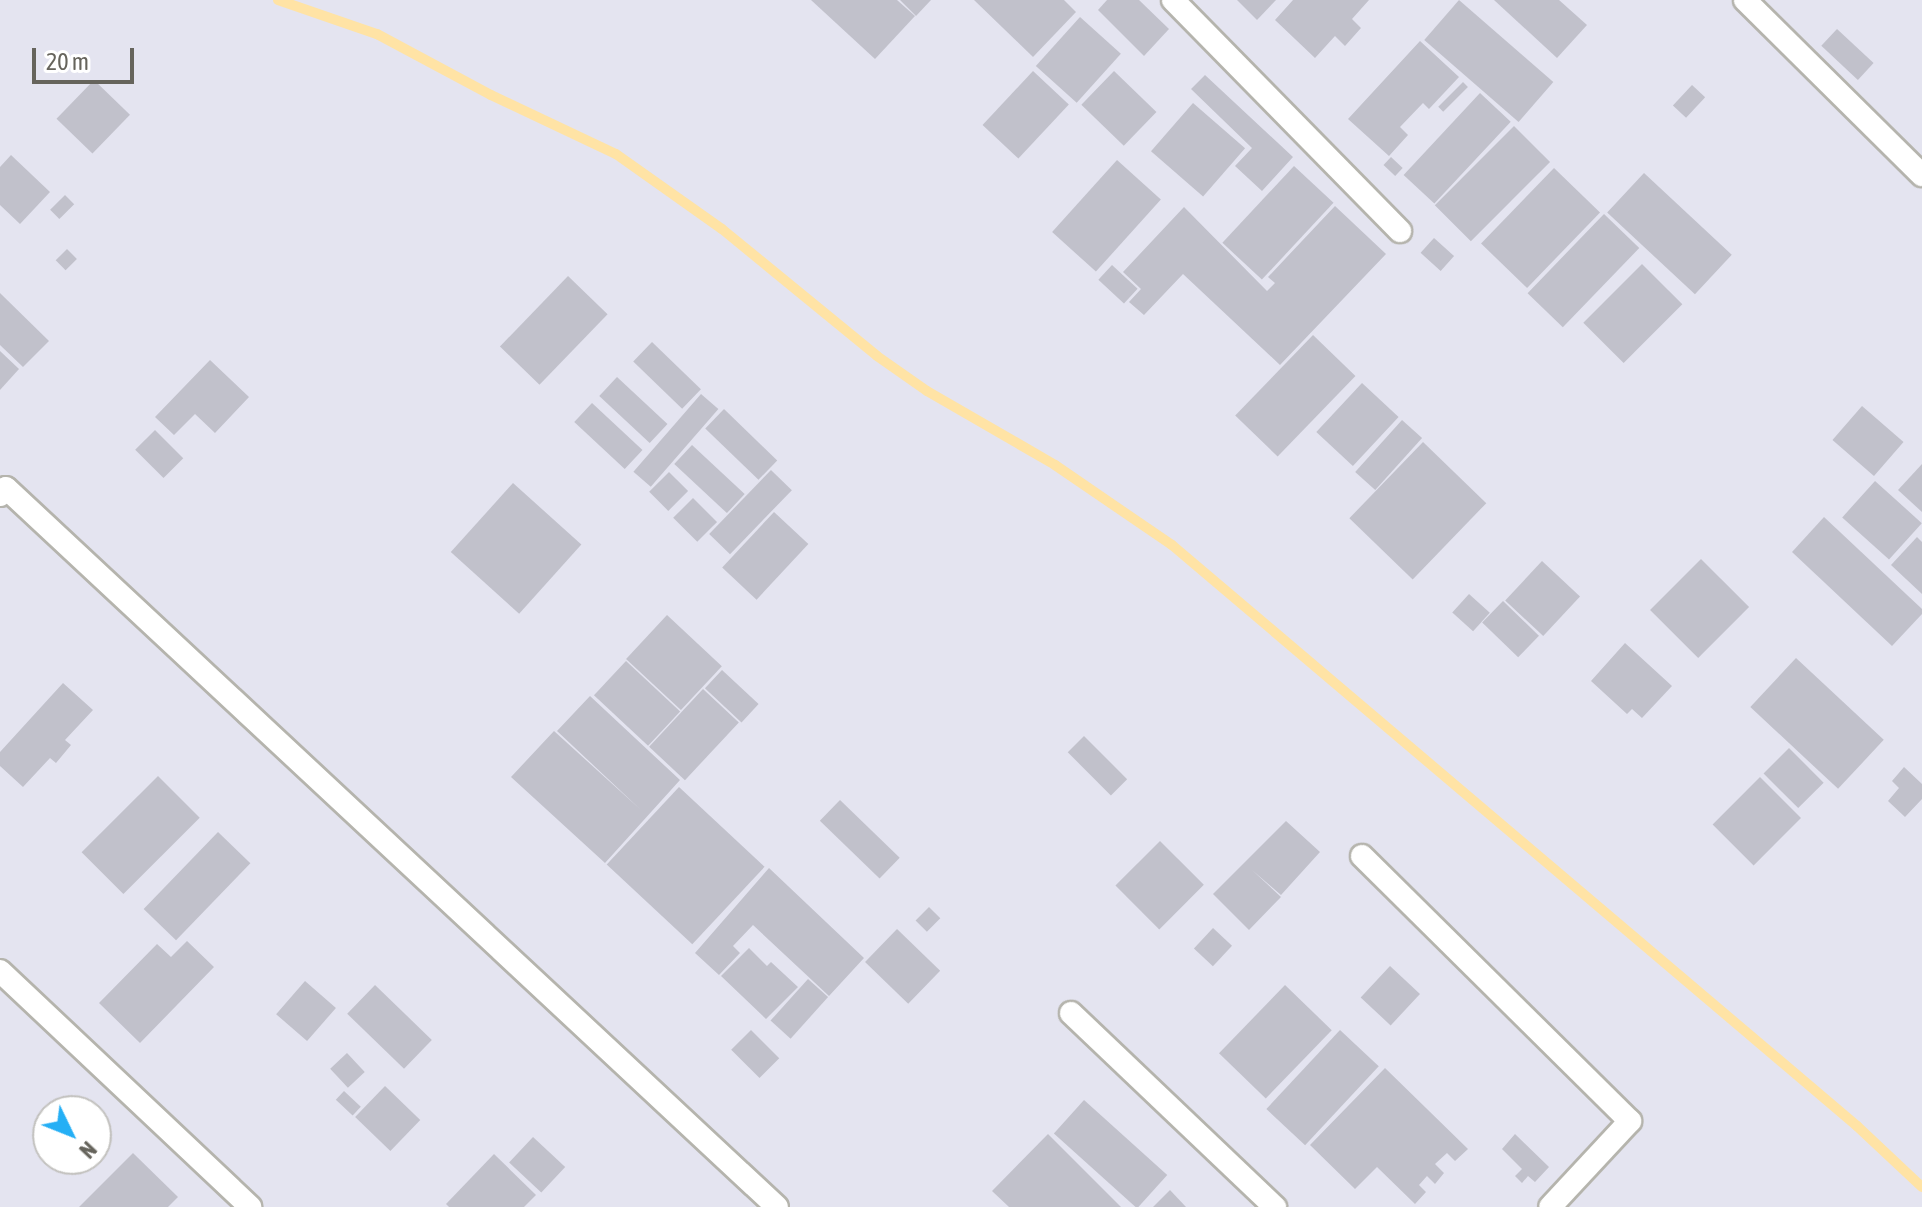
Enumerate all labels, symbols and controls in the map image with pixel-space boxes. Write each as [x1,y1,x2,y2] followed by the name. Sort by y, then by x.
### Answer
[36,32,138,82] scale bar
[46,48,89,75] text: 20 m
[32,1095,112,1175] north arrow
[74,1136,102,1164] text: N

